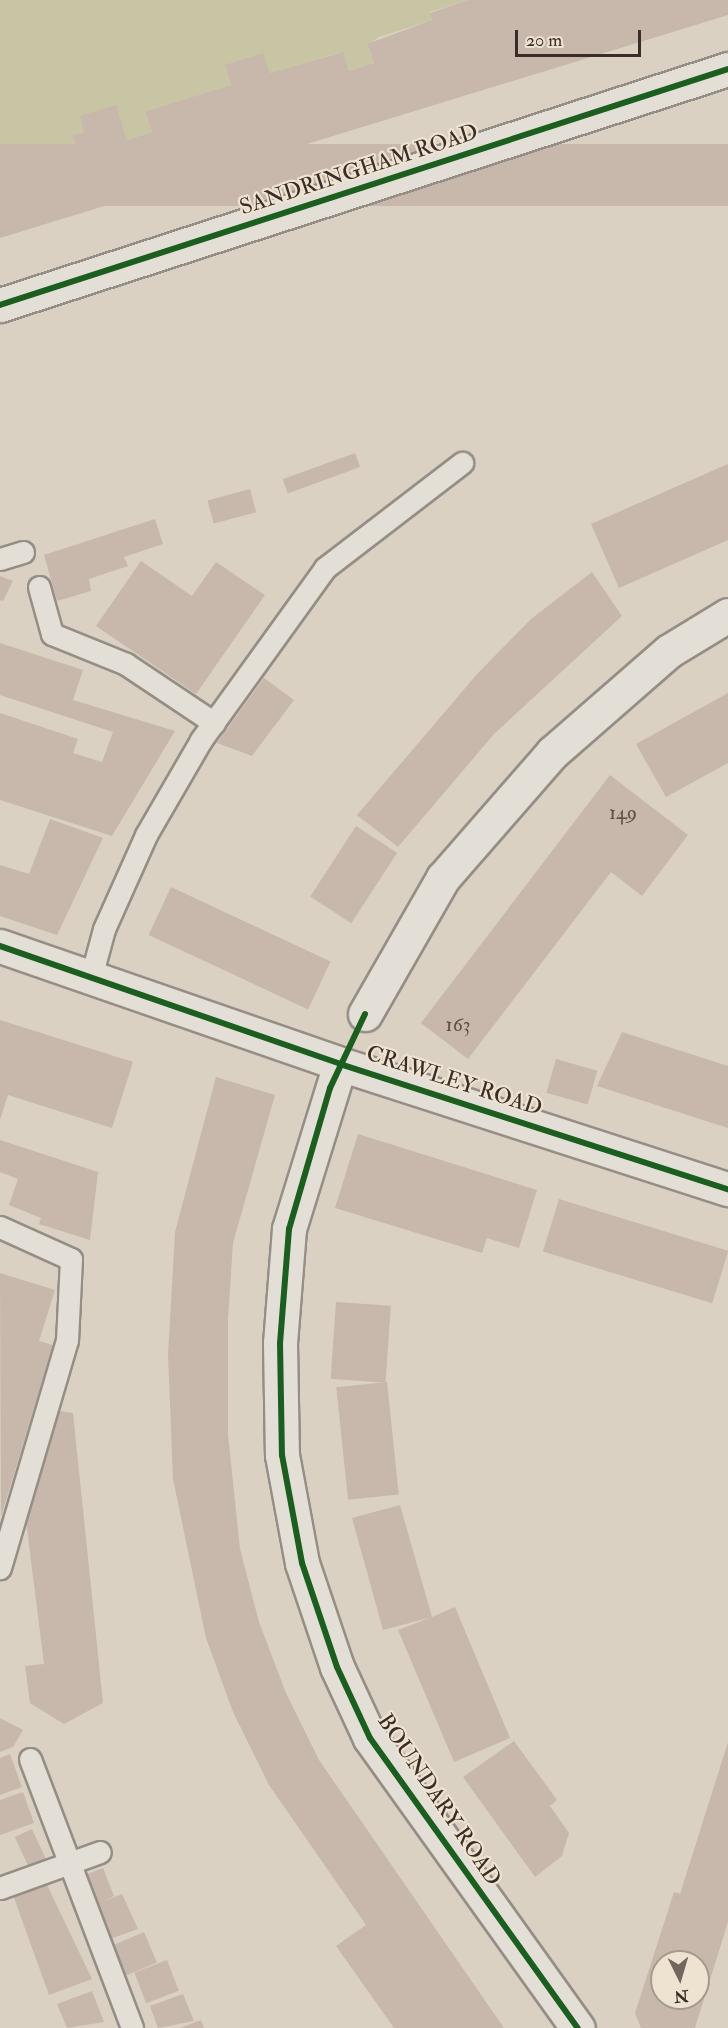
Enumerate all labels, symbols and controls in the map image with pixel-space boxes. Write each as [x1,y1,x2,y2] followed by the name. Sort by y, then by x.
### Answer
[518,18,644,56] scale bar
[526,29,562,52] text: 20 m
[237,119,481,221] street label: SANDRINGHAM ROAD
[609,800,637,824] house number: 149
[446,1012,470,1036] house number: 163
[363,1040,545,1122] street label: CRAWLEY ROAD
[372,1709,506,1891] street label: BOUNDARY ROAD
[650,1950,710,2010] north arrow
[673,1985,689,2007] text: N

